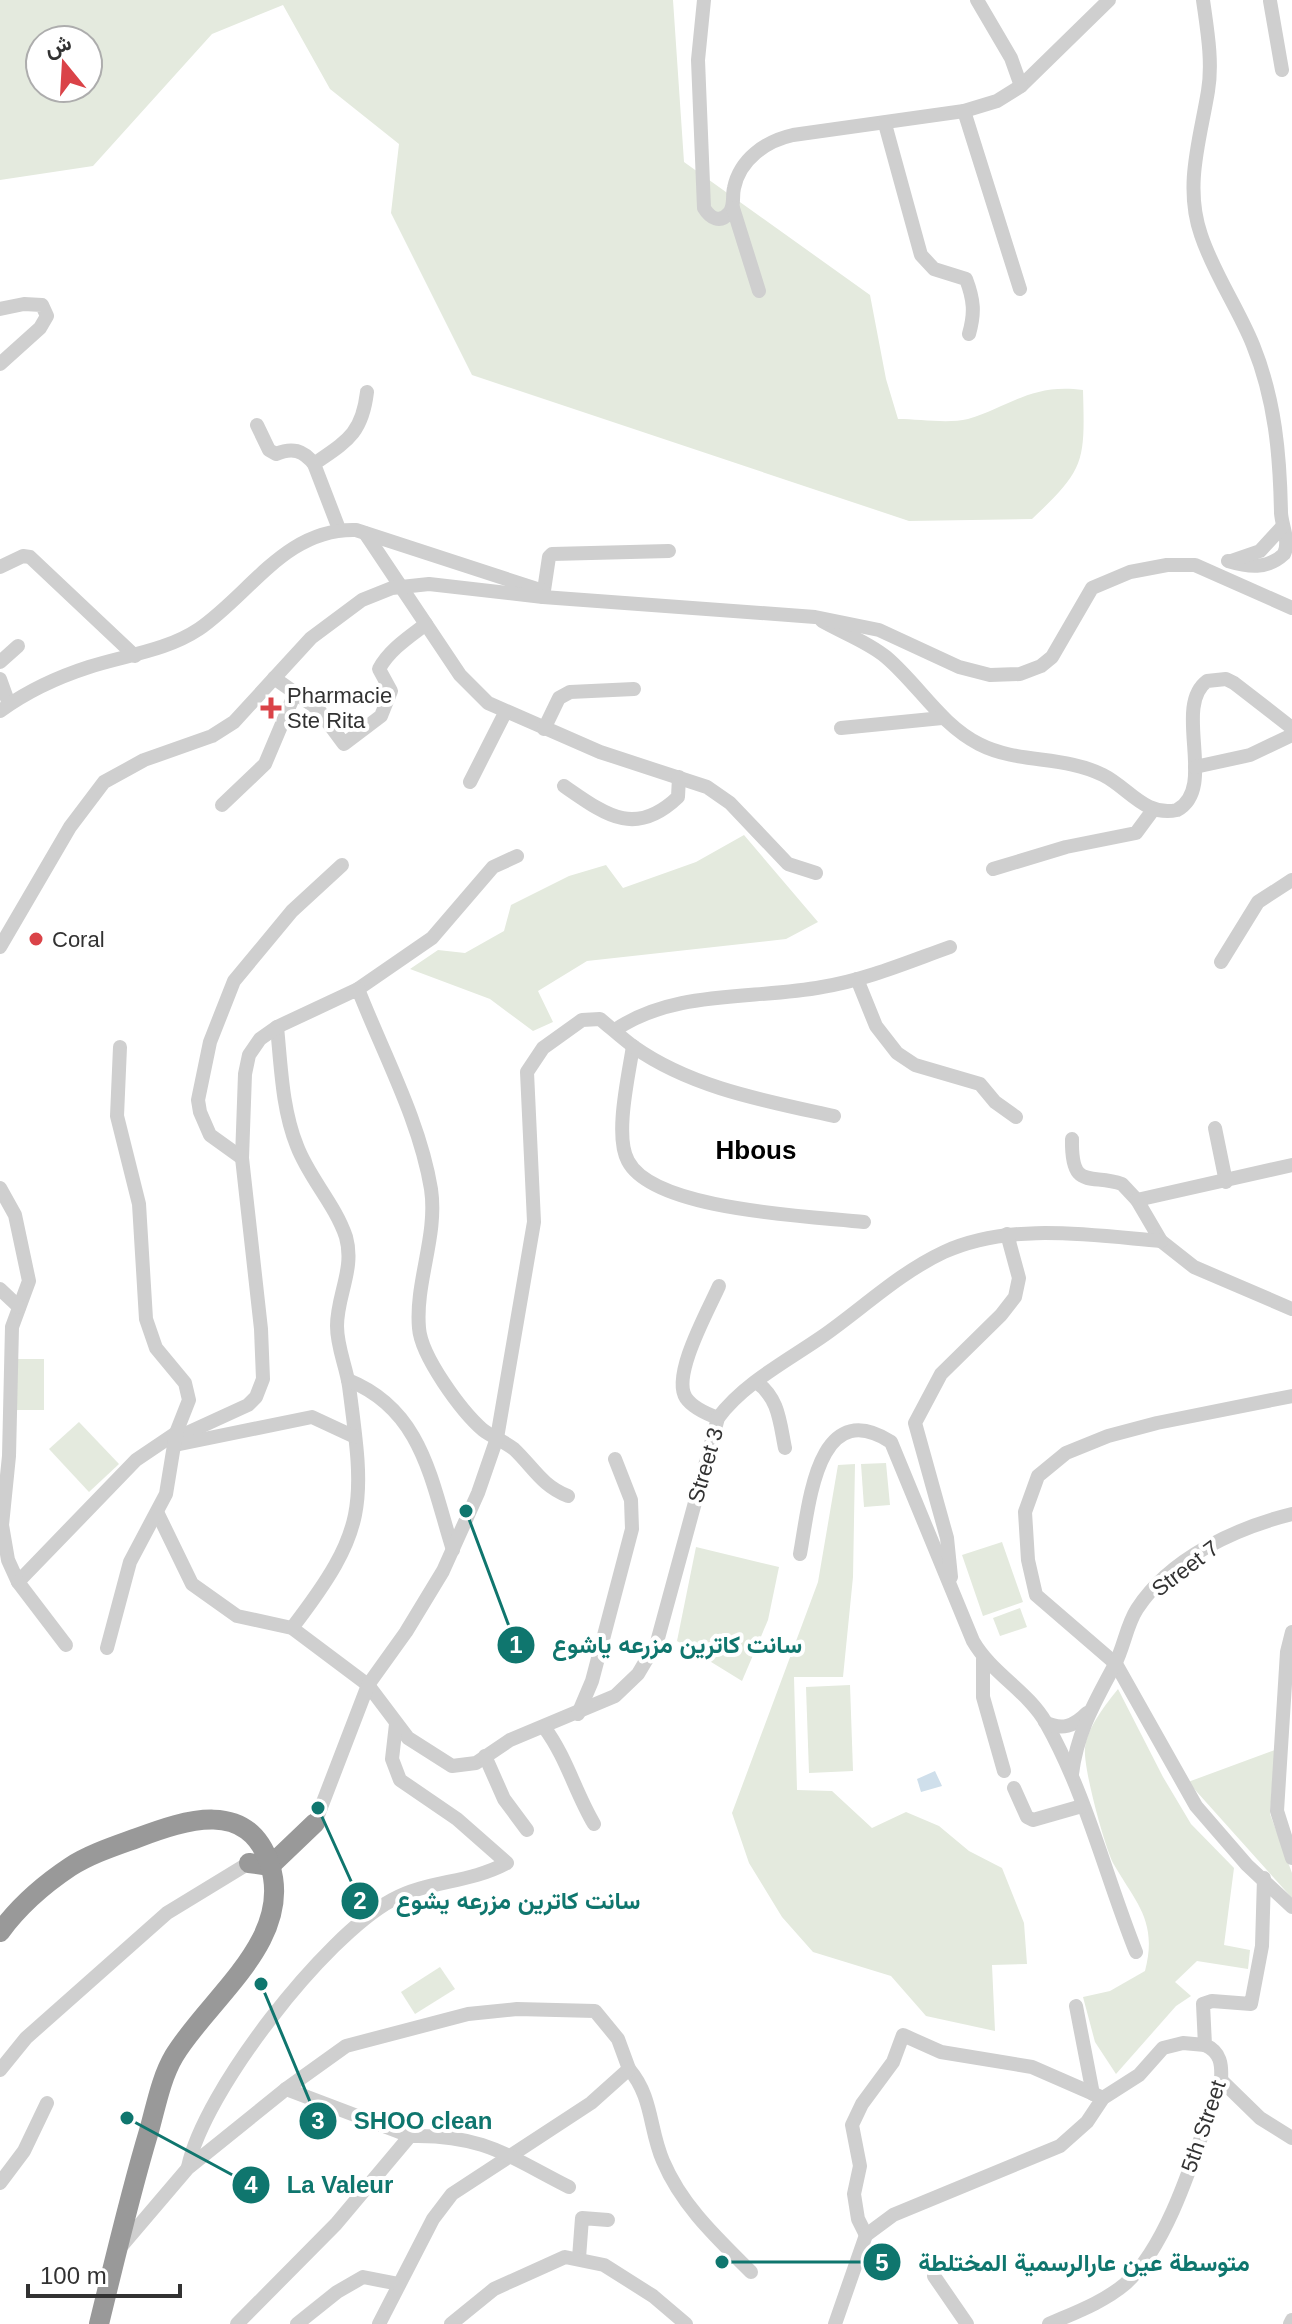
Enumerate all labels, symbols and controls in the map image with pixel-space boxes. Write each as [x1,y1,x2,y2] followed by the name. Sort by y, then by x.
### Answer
[24,24,104,104] north arrow
[42,29,75,62] text: ش
[287,683,392,733] place label: Pharmacie Ste Rita
[262,699,280,717] marker: Pharmacie Ste Rita
[52,927,105,952] place label: Coral
[27,930,45,948] marker: Coral
[716,1135,796,1165] district label: Hbous
[683,1425,728,1506] street label: Street 3
[1147,1535,1224,1602] street label: Street 7
[496,1621,818,1669] callout: سانت كاترين مزرعه ياشوع
[509,1631,523,1658] text: 1
[552,1631,802,1661] text: سانت كاترين مزرعه ياشوع
[340,1877,656,1925] callout: سانت كاترين مزرعه يشوع
[353,1887,367,1914] text: 2
[396,1887,640,1917] text: سانت كاترين مزرعه يشوع
[1176,2077,1231,2175] street label: 5th Street
[298,2097,508,2145] callout: SHOO clean
[311,2107,325,2134] text: 3
[354,2107,492,2134] text: SHOO clean
[231,2161,410,2209] callout: La Valeur
[244,2171,258,2198] text: 4
[287,2171,393,2198] text: La Valeur
[862,2238,1266,2286] callout: متوسطة عين عارالرسمية المختلطة
[28,2248,180,2298] scale bar
[875,2249,889,2276] text: 5
[918,2249,1250,2278] text: متوسطة عين عارالرسمية المختلطة
[40,2262,107,2289] text: 100 m

